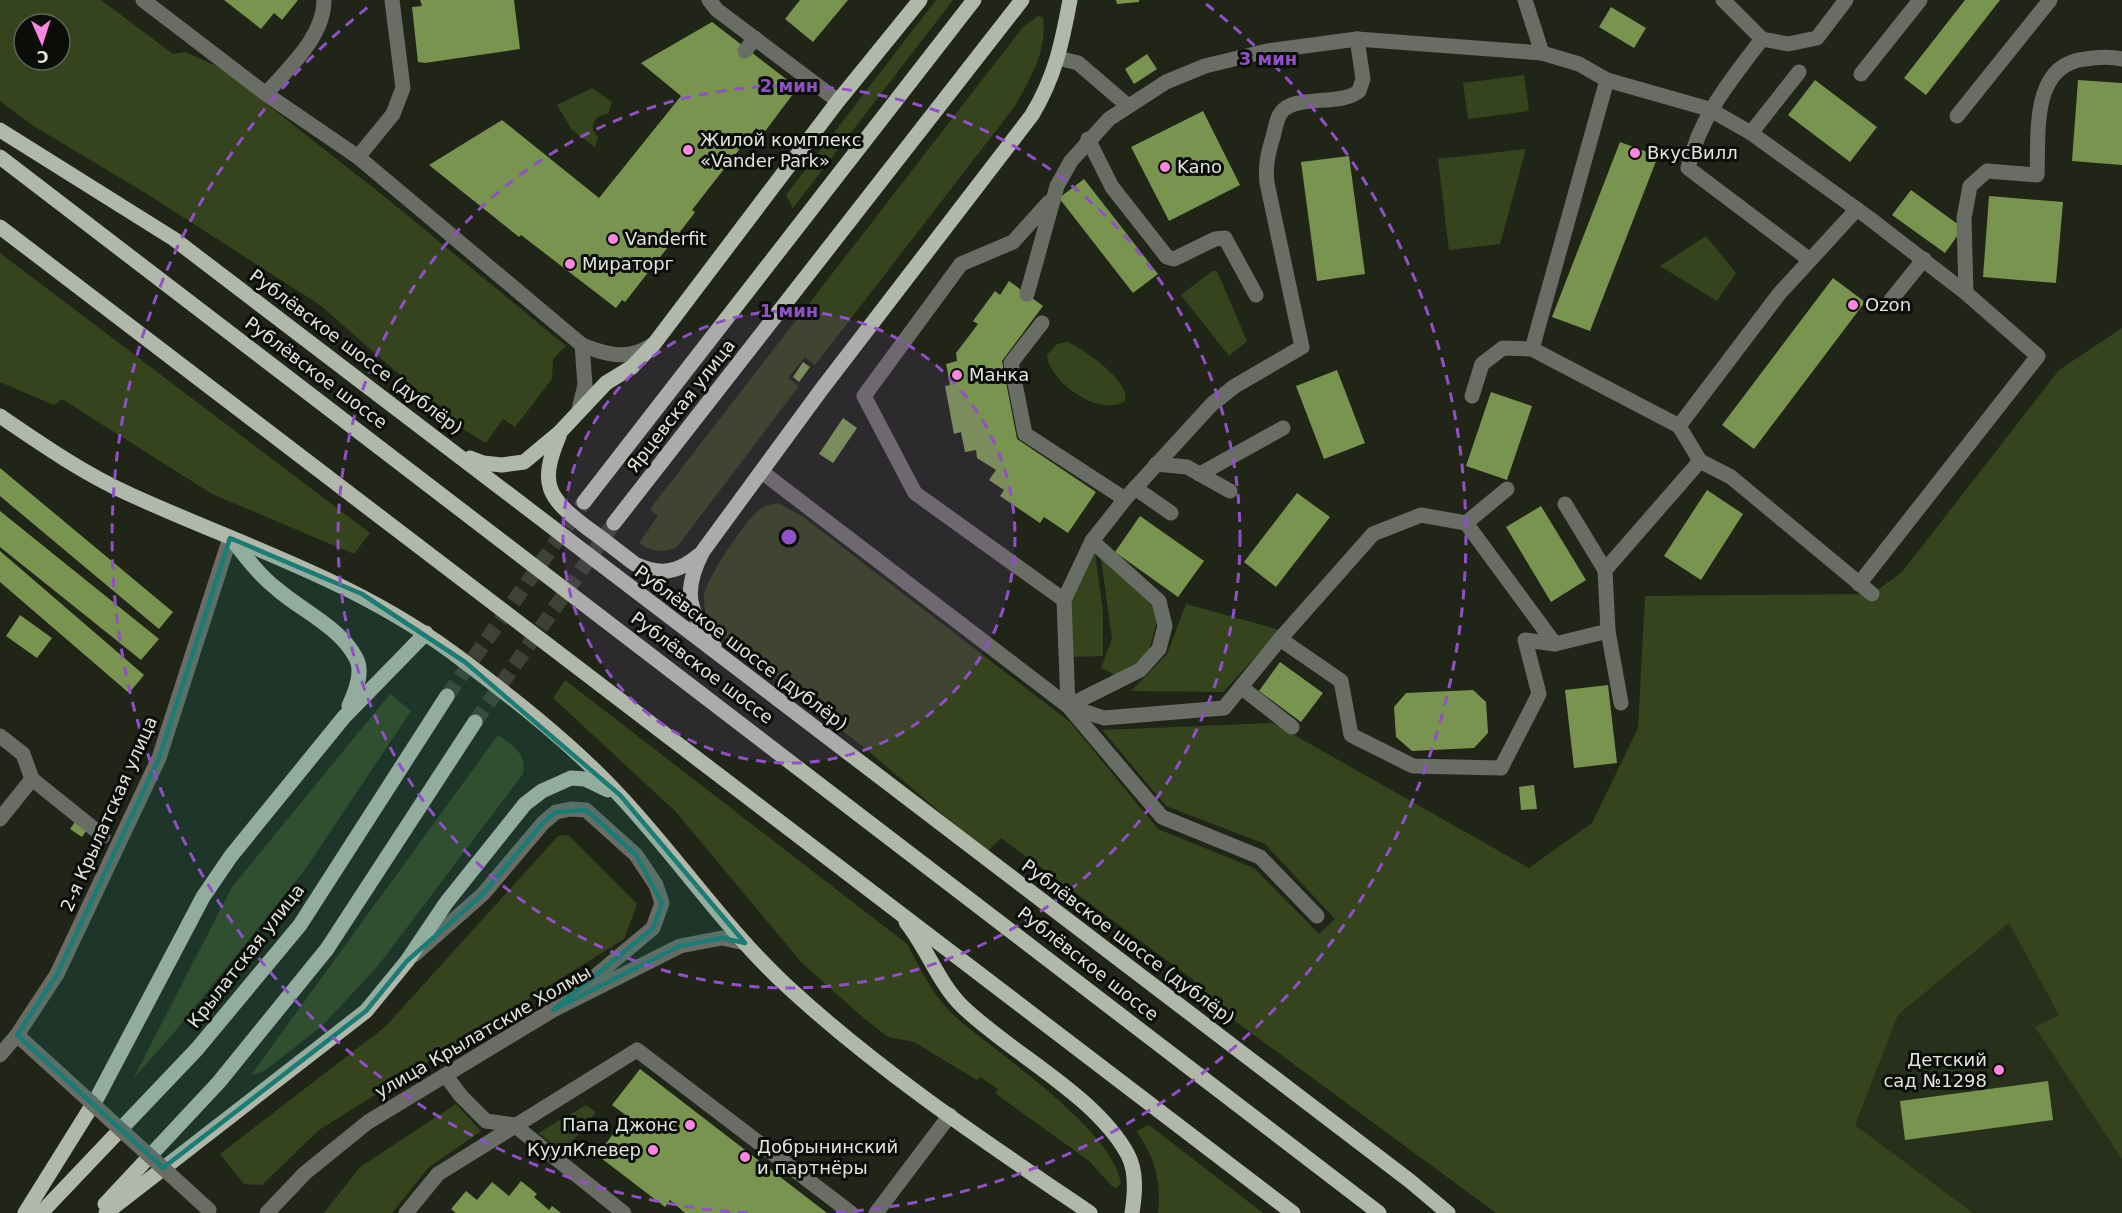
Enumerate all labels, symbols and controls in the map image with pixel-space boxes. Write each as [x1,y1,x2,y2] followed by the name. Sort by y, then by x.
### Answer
[12,12,72,72] north arrow
[36,47,49,66] text: С
[1239,48,1297,69] text: 3 мин
[760,75,818,96] text: 2 мин
[700,129,862,171] place label: Жилой комплекс «Vander Park»
[1647,142,1738,163] place label: ВкусВилл
[681,143,695,157] marker: Жилой комплекс «Vander Park»
[1628,146,1642,160] marker: ВкусВилл
[1177,156,1222,177] place label: Kano
[1158,160,1172,174] marker: Kano
[625,228,707,249] place label: Vanderfit
[606,232,620,246] marker: Vanderfit
[582,253,674,274] place label: Мираторг
[563,257,577,271] marker: Мираторг
[245,265,467,439] street label: Рублёвское шоссе (дублёр)
[1865,294,1911,315] place label: Ozon
[1846,298,1860,312] marker: Ozon
[760,300,818,321] text: 1 мин
[241,312,391,434] street label: Рублёвское шоссе
[622,335,739,477] street label: Ярцевская улица
[969,364,1029,385] place label: Манка
[950,368,964,382] marker: Манка
[779,527,799,547] centre of rings
[630,561,852,735] street label: Рублёвское шоссе (дублёр)
[627,607,777,729] street label: Рублёвское шоссе
[56,713,161,915] street label: 2-я Крылатская улица
[1017,855,1239,1029] street label: Рублёвское шоссе (дублёр)
[183,880,308,1032] street label: Крылатская улица
[1013,902,1163,1026] street label: Рублёвское шоссе
[371,961,595,1102] street label: улица Крылатские Холмы
[1883,1049,1987,1091] place label: Детский сад №1298
[1992,1063,2006,1077] marker: Детский сад №1298
[562,1114,678,1135] place label: Папа Джонс
[683,1118,697,1132] marker: Папа Джонс
[757,1136,898,1178] place label: Добрынинский и партнёры
[527,1139,641,1160] place label: КуулКлевер
[646,1143,660,1157] marker: КуулКлевер
[738,1150,752,1164] marker: Добрынинский и партнёры

